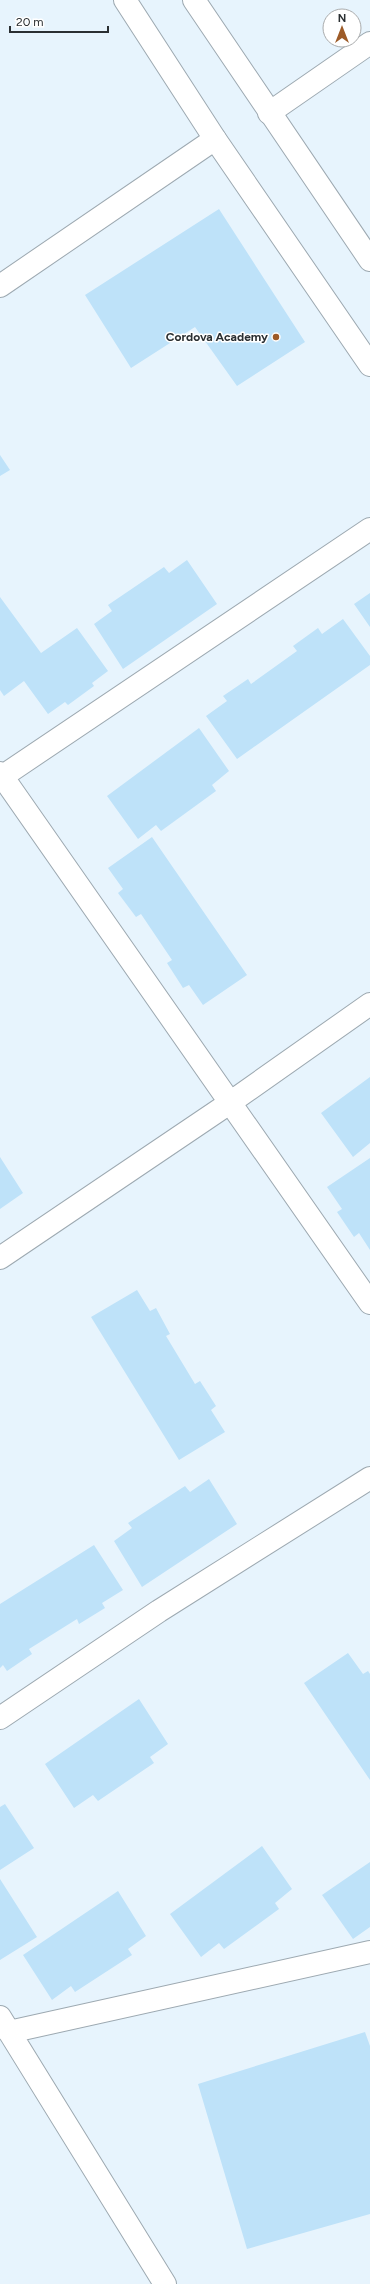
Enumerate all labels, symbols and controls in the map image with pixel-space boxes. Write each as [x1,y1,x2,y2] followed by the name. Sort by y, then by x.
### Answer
[10,8,108,34] scale bar
[322,8,362,48] north arrow
[338,12,346,25] text: N
[16,15,44,29] text: 20 m
[166,330,268,344] place label: Cordova Academy
[271,332,281,342] marker: Cordova Academy

